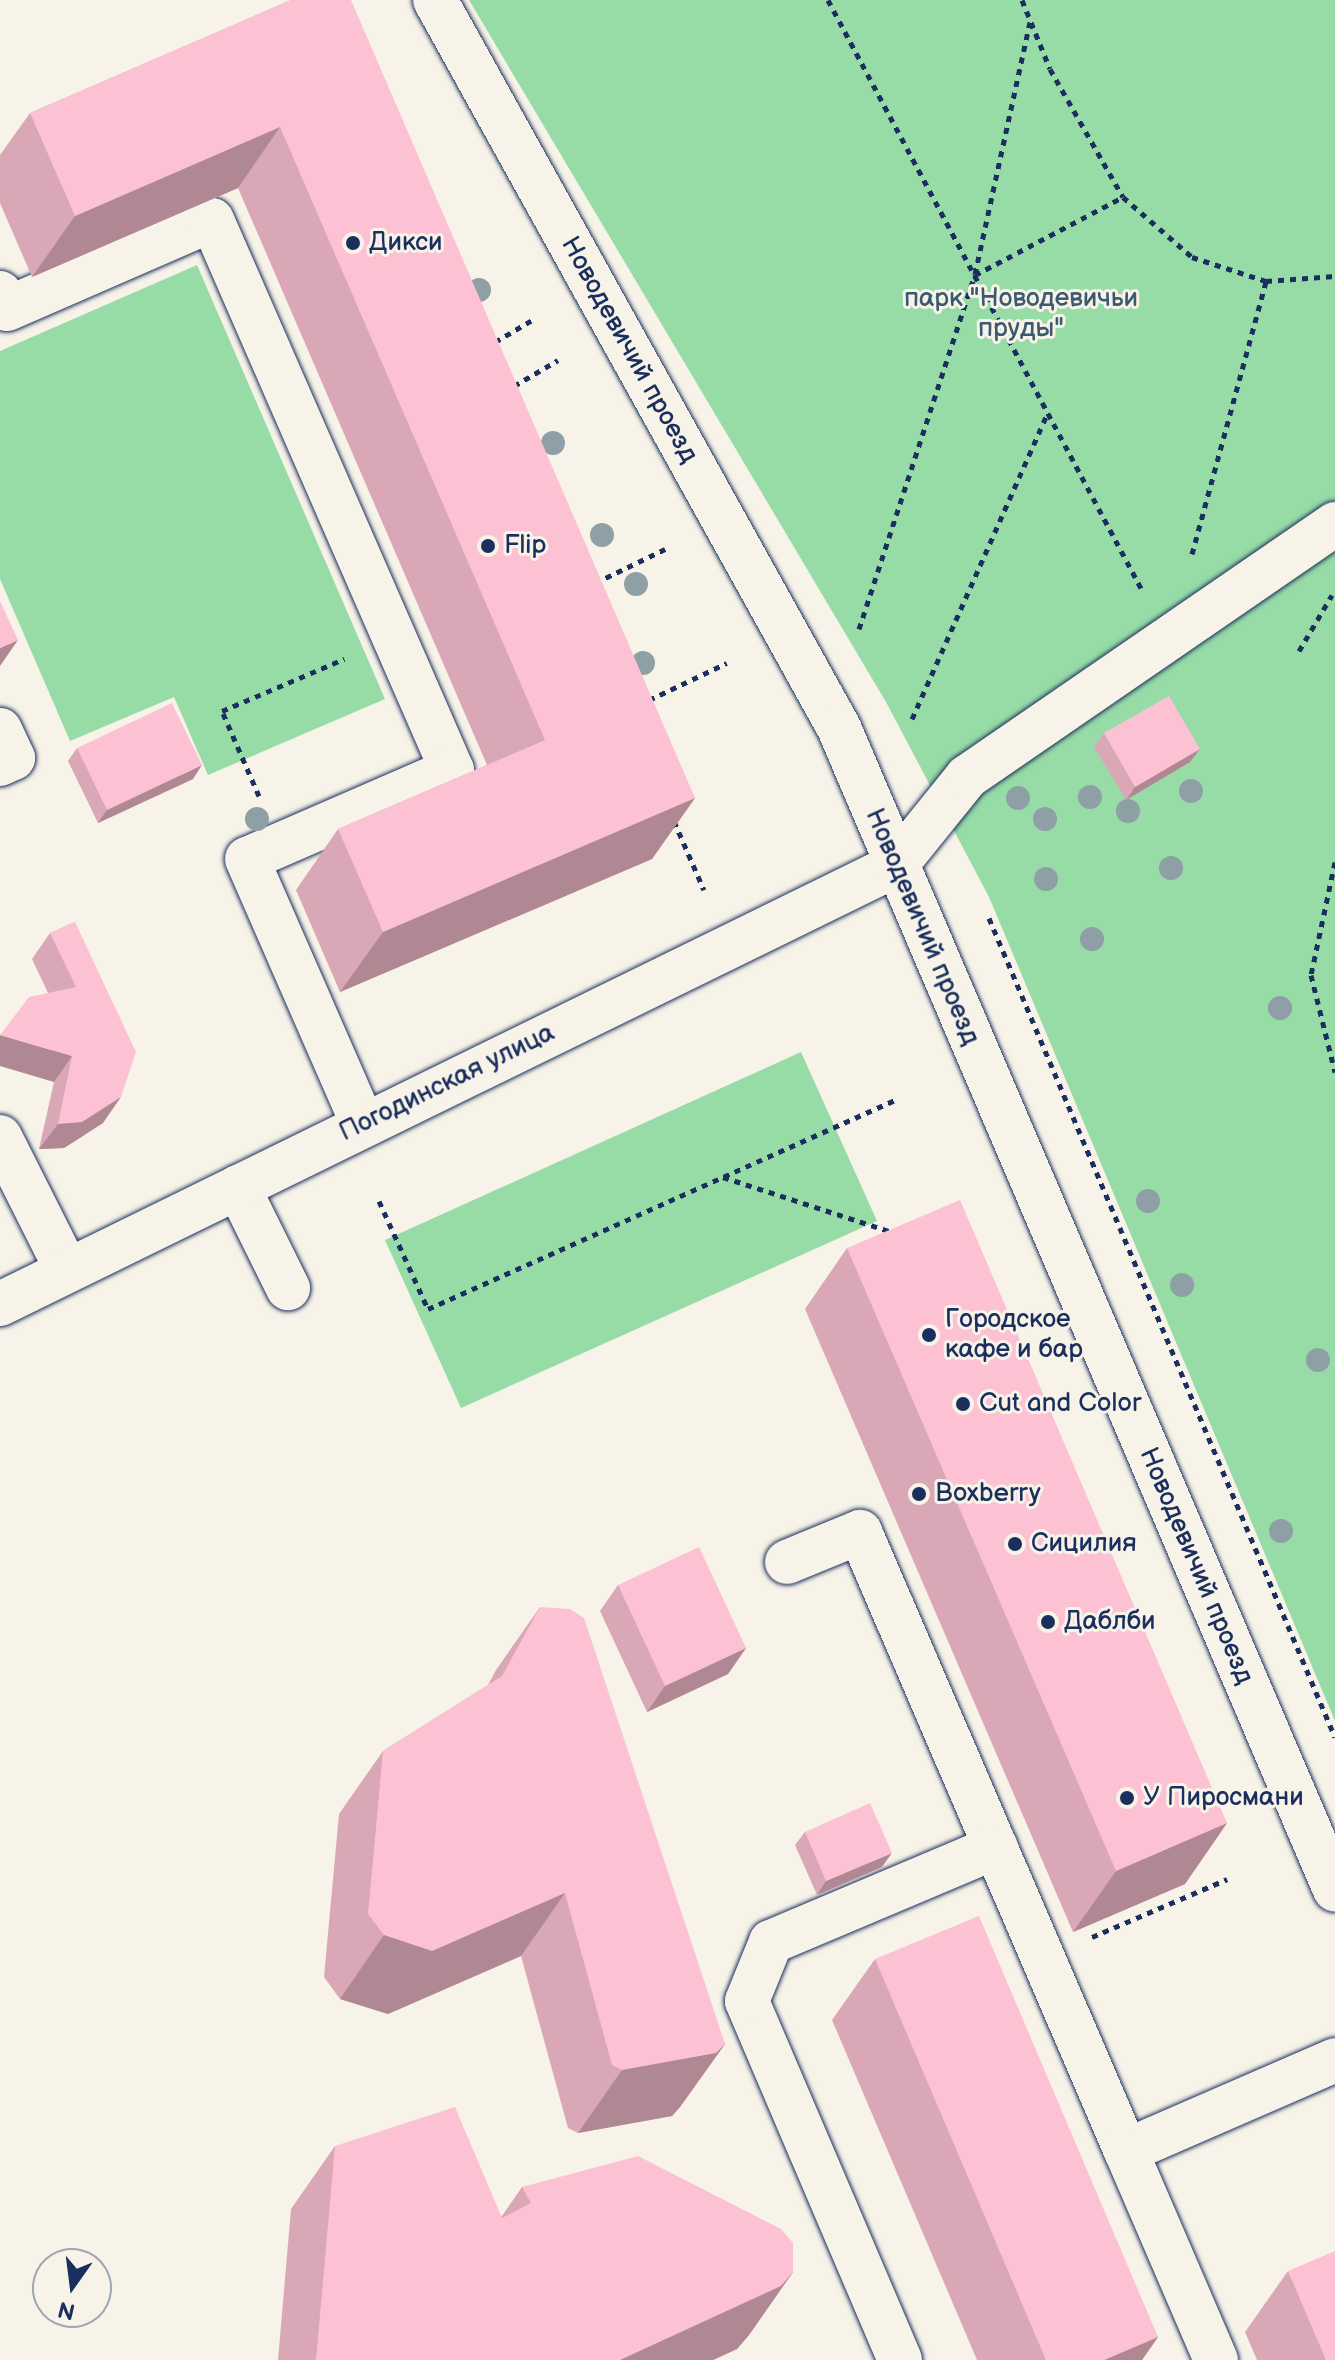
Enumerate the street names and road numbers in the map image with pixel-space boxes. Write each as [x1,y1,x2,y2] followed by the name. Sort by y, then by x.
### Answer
[554,232,704,468] street label: Новодевичий проезд
[858,804,986,1050] street label: Новодевичий проезд
[334,1017,560,1149] street label: Погодинская улица
[1132,1443,1260,1689] street label: Новодевичий проезд

